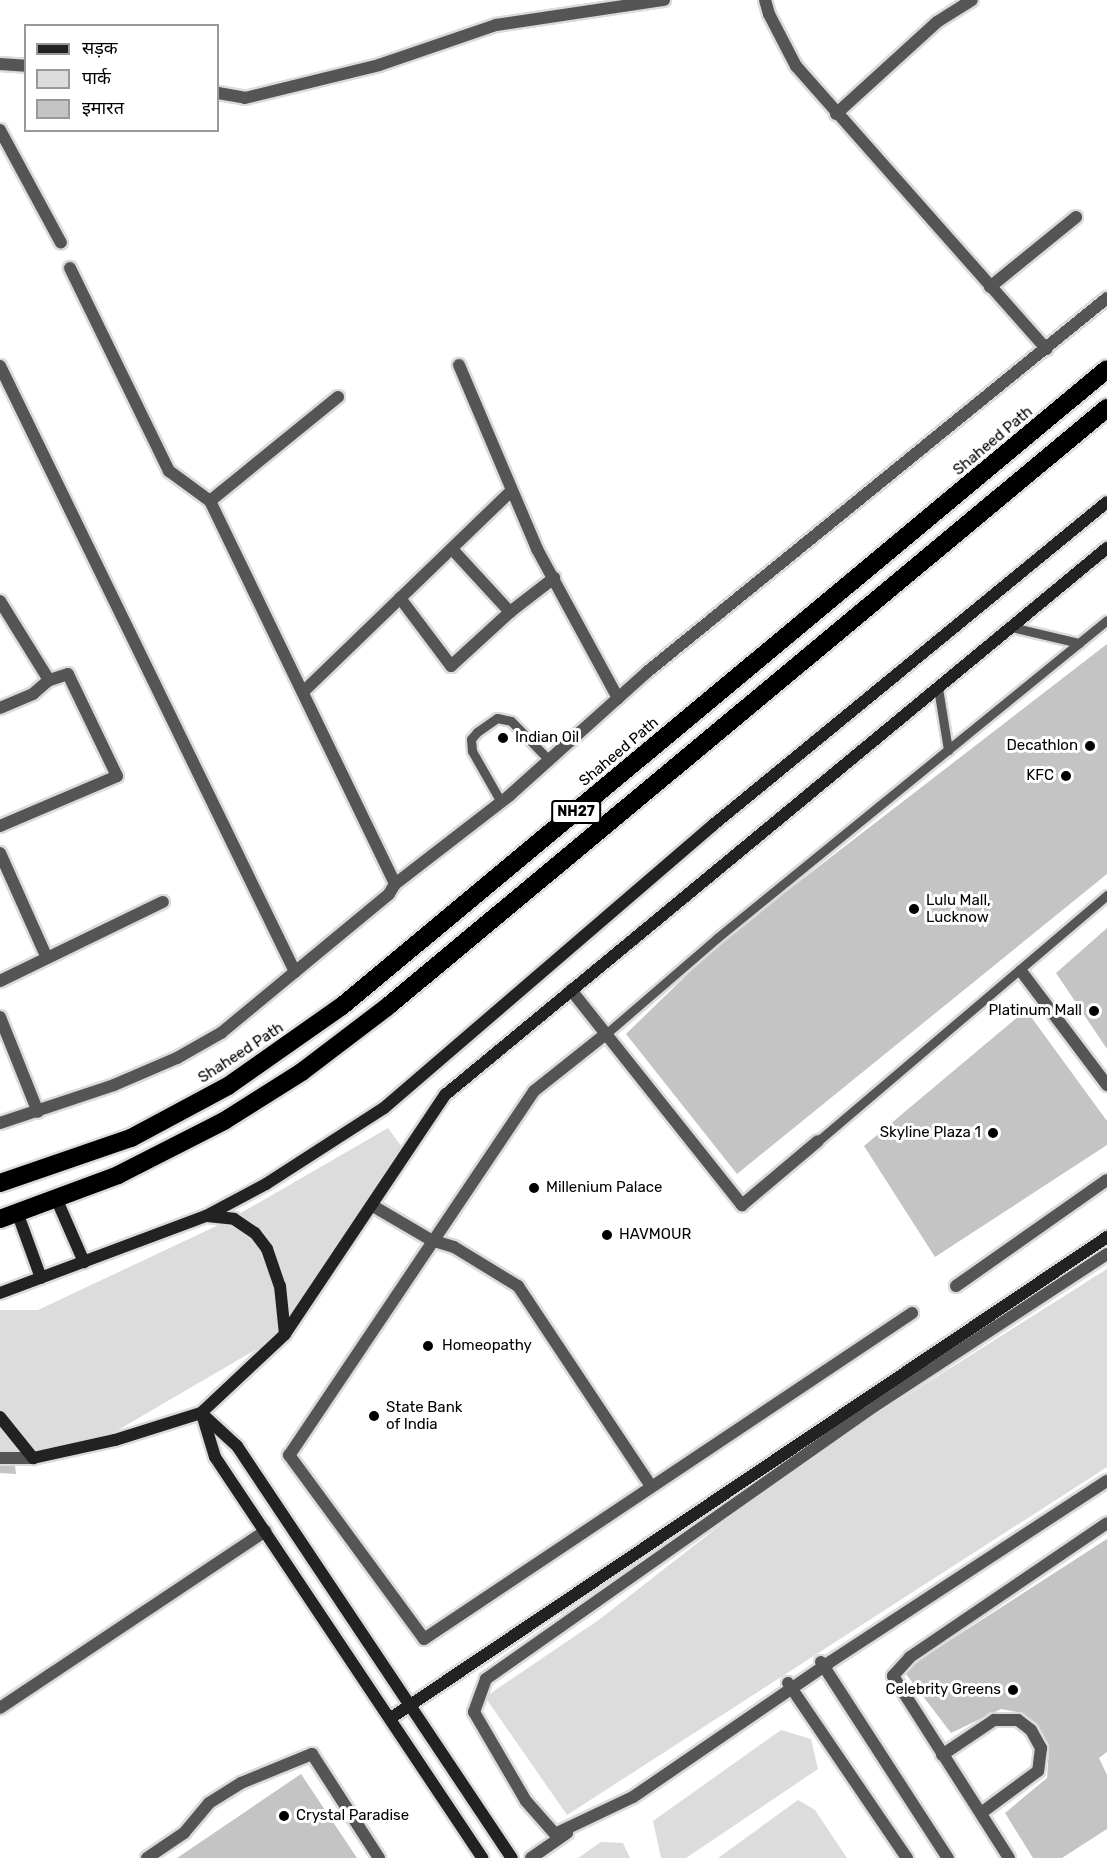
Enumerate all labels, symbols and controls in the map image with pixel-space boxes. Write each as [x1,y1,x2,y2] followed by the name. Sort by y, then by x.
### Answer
[24,24,219,132] legend
[82,37,118,59] text: सड़क
[82,67,111,89] text: पार्क
[82,97,124,119] text: इमारत
[950,403,1036,479] street label: Shaheed Path
[576,714,662,790] street label: Shaheed Path
[515,729,579,747] place label: Indian Oil
[496,731,510,745] marker: Indian Oil
[1006,737,1078,755] place label: Decathlon
[1083,739,1097,753] marker: Decathlon
[1026,767,1054,785] place label: KFC
[1059,769,1073,783] marker: KFC
[550,801,602,823] road number: NH27
[926,891,991,926] place label: Lulu Mall, Lucknow
[907,902,921,916] marker: Lulu Mall, Lucknow
[988,1002,1082,1020] place label: Platinum Mall
[1087,1004,1101,1018] marker: Platinum Mall
[195,1019,287,1087] street label: Shaheed Path
[880,1124,981,1142] place label: Skyline Plaza 1
[986,1126,1000,1140] marker: Skyline Plaza 1
[546,1179,662,1197] place label: Millenium Palace
[527,1181,541,1195] marker: Millenium Palace
[619,1226,691,1244] place label: HAVMOUR
[600,1228,614,1242] marker: HAVMOUR
[419,1337,437,1355] marker: Homeopathy
[442,1337,532,1355] place label: Homeopathy
[386,1398,462,1433] place label: State Bank of India
[367,1409,381,1423] marker: State Bank of India
[885,1681,1001,1699] place label: Celebrity Greens
[1006,1683,1020,1697] marker: Celebrity Greens
[296,1807,409,1825] place label: Crystal Paradise
[277,1809,291,1823] marker: Crystal Paradise

